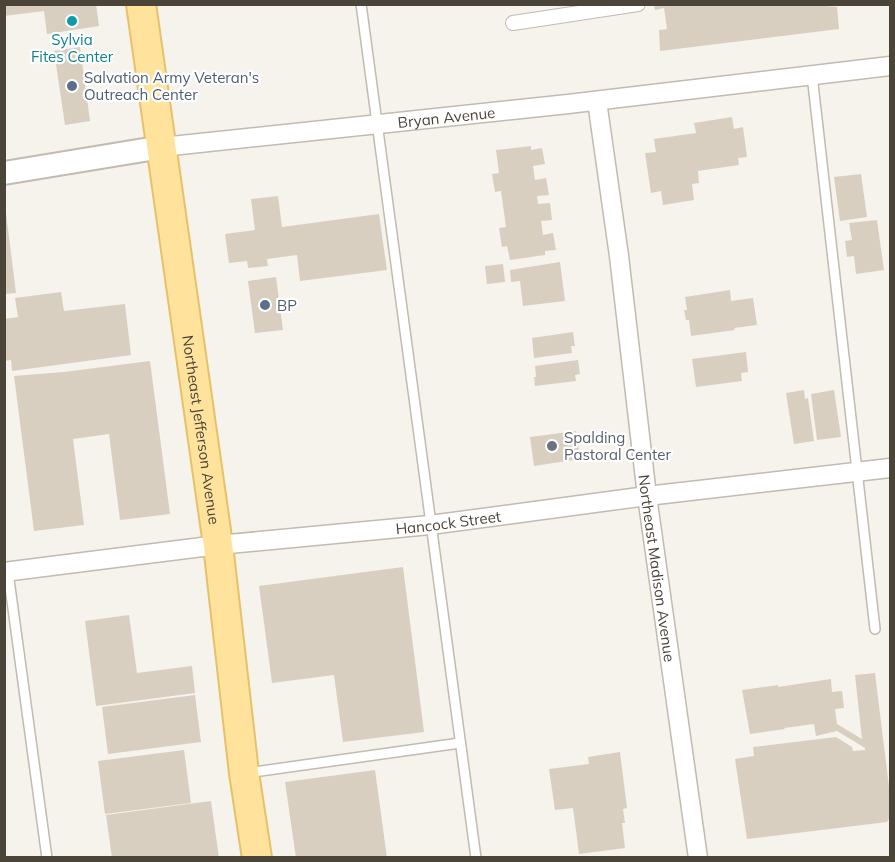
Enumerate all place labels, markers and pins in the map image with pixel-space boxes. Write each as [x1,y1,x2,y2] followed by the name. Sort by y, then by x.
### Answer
[65,14,79,28] marker: Sylvia Fites Center
[31,30,114,66] place label: Sylvia Fites Center
[84,68,259,104] place label: Salvation Army Veteran's Outreach Center
[65,79,79,93] marker: Salvation Army Veteran's Outreach Center
[277,296,297,315] place label: BP
[258,298,272,312] marker: BP
[564,428,671,464] place label: Spalding Pastoral Center
[545,439,559,453] marker: Spalding Pastoral Center

